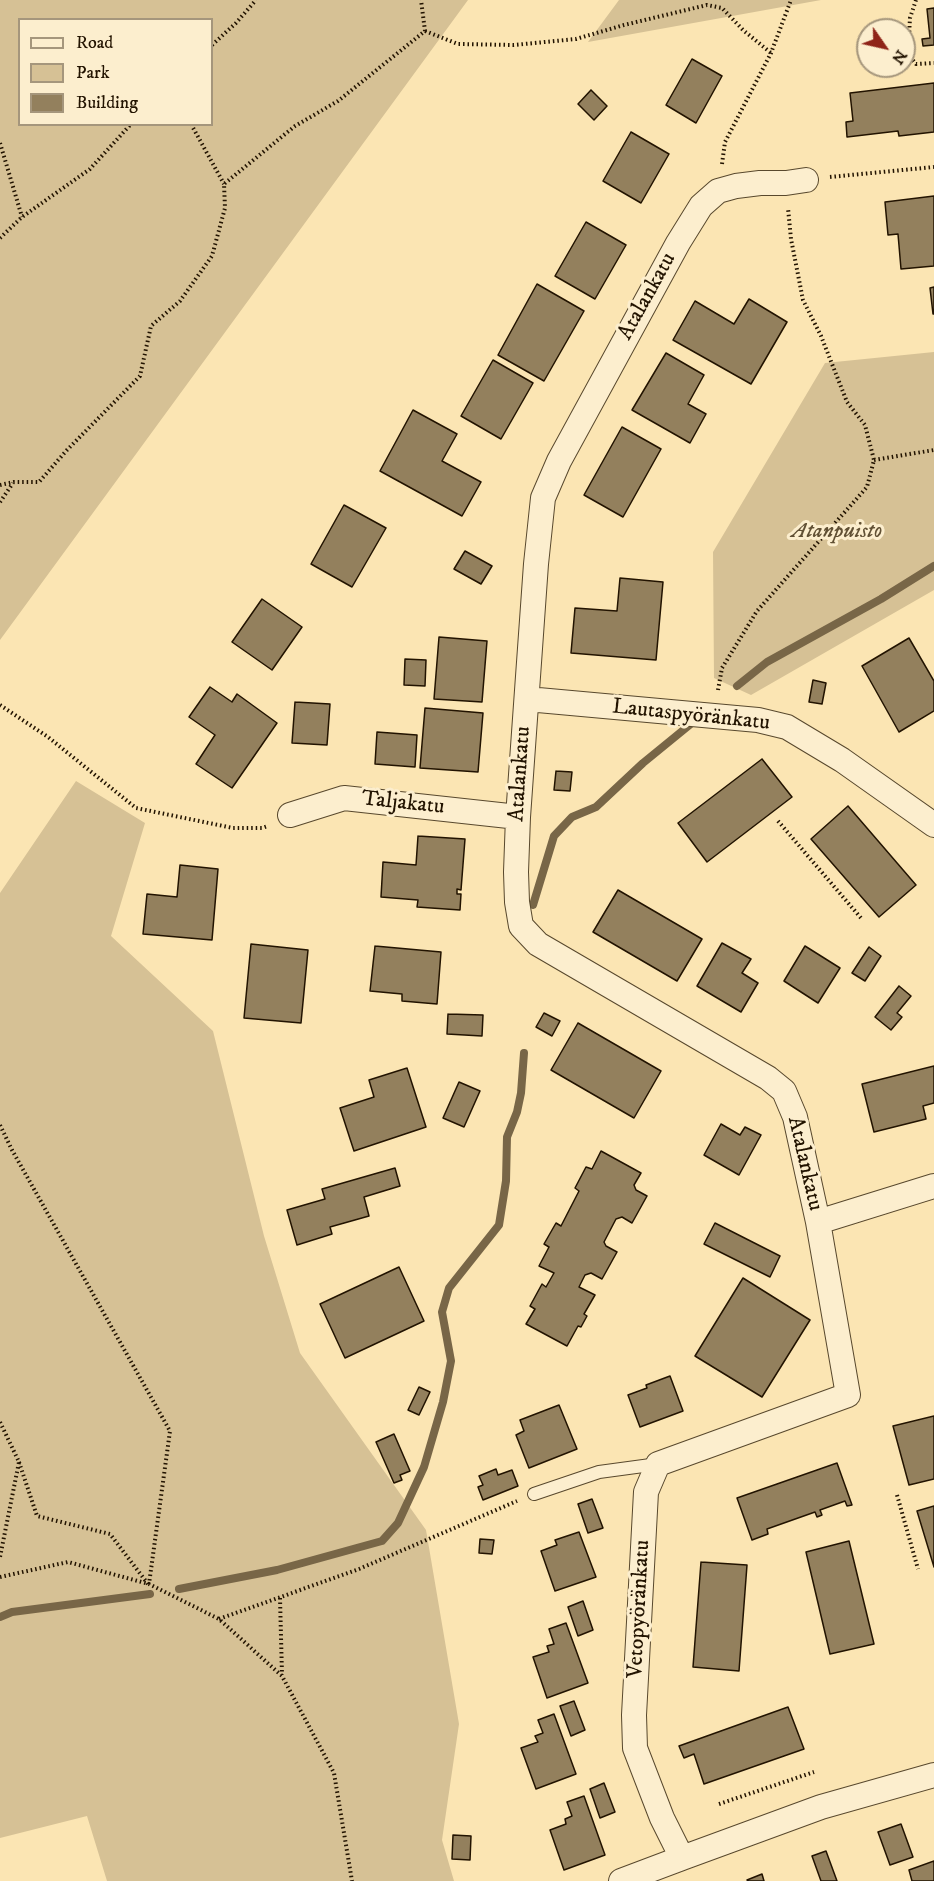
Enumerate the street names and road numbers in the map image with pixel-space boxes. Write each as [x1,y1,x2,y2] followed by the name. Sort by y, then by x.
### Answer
[613,249,683,345] street label: Atalankatu
[611,695,771,737] street label: Lautaspyöränkatu
[504,725,538,823] street label: Atalankatu
[360,787,446,821] street label: Taljakatu
[780,1114,828,1214] street label: Atalankatu
[623,1539,657,1679] street label: Vetopyöränkatu

